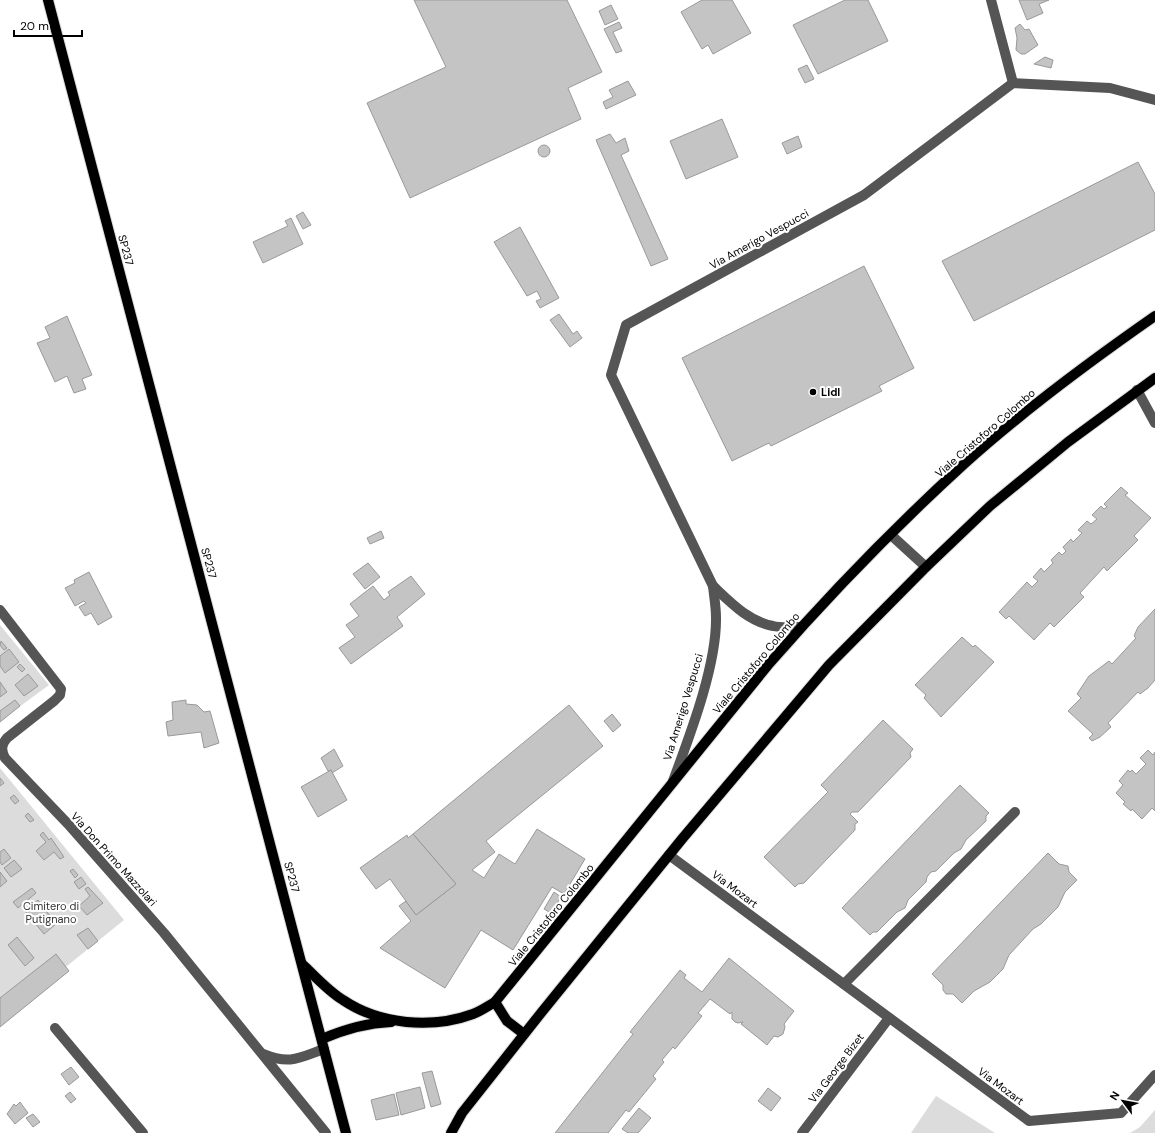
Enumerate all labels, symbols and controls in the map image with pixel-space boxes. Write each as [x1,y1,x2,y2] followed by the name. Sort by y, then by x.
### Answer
[14,12,82,38] scale bar
[20,18,49,34] text: 20 m
[707,206,811,272] street label: Via Amerigo Vespucci
[115,233,137,267] street label: SP237
[821,385,840,399] place label: Lidl
[932,386,1038,480] street label: Viale Cristoforo Colombo
[808,387,818,397] marker: Lidl
[198,546,220,580] street label: SP237
[709,609,803,717] street label: Viale Cristoforo Colombo
[660,652,706,762] street label: Via Amerigo Vespucci
[68,809,160,909] street label: Via Don Primo Mazzolari
[281,860,303,894] street label: SP237
[505,861,597,969] street label: Viale Cristoforo Colombo
[709,867,761,911] street label: Via Mozart
[23,899,79,926] park label: Cimitero di Putignano
[805,1030,867,1106] street label: Via George Bizet
[975,1064,1027,1108] street label: Via Mozart
[1103,1081,1143,1121] north arrow
[1106,1089,1123,1103] text: N

